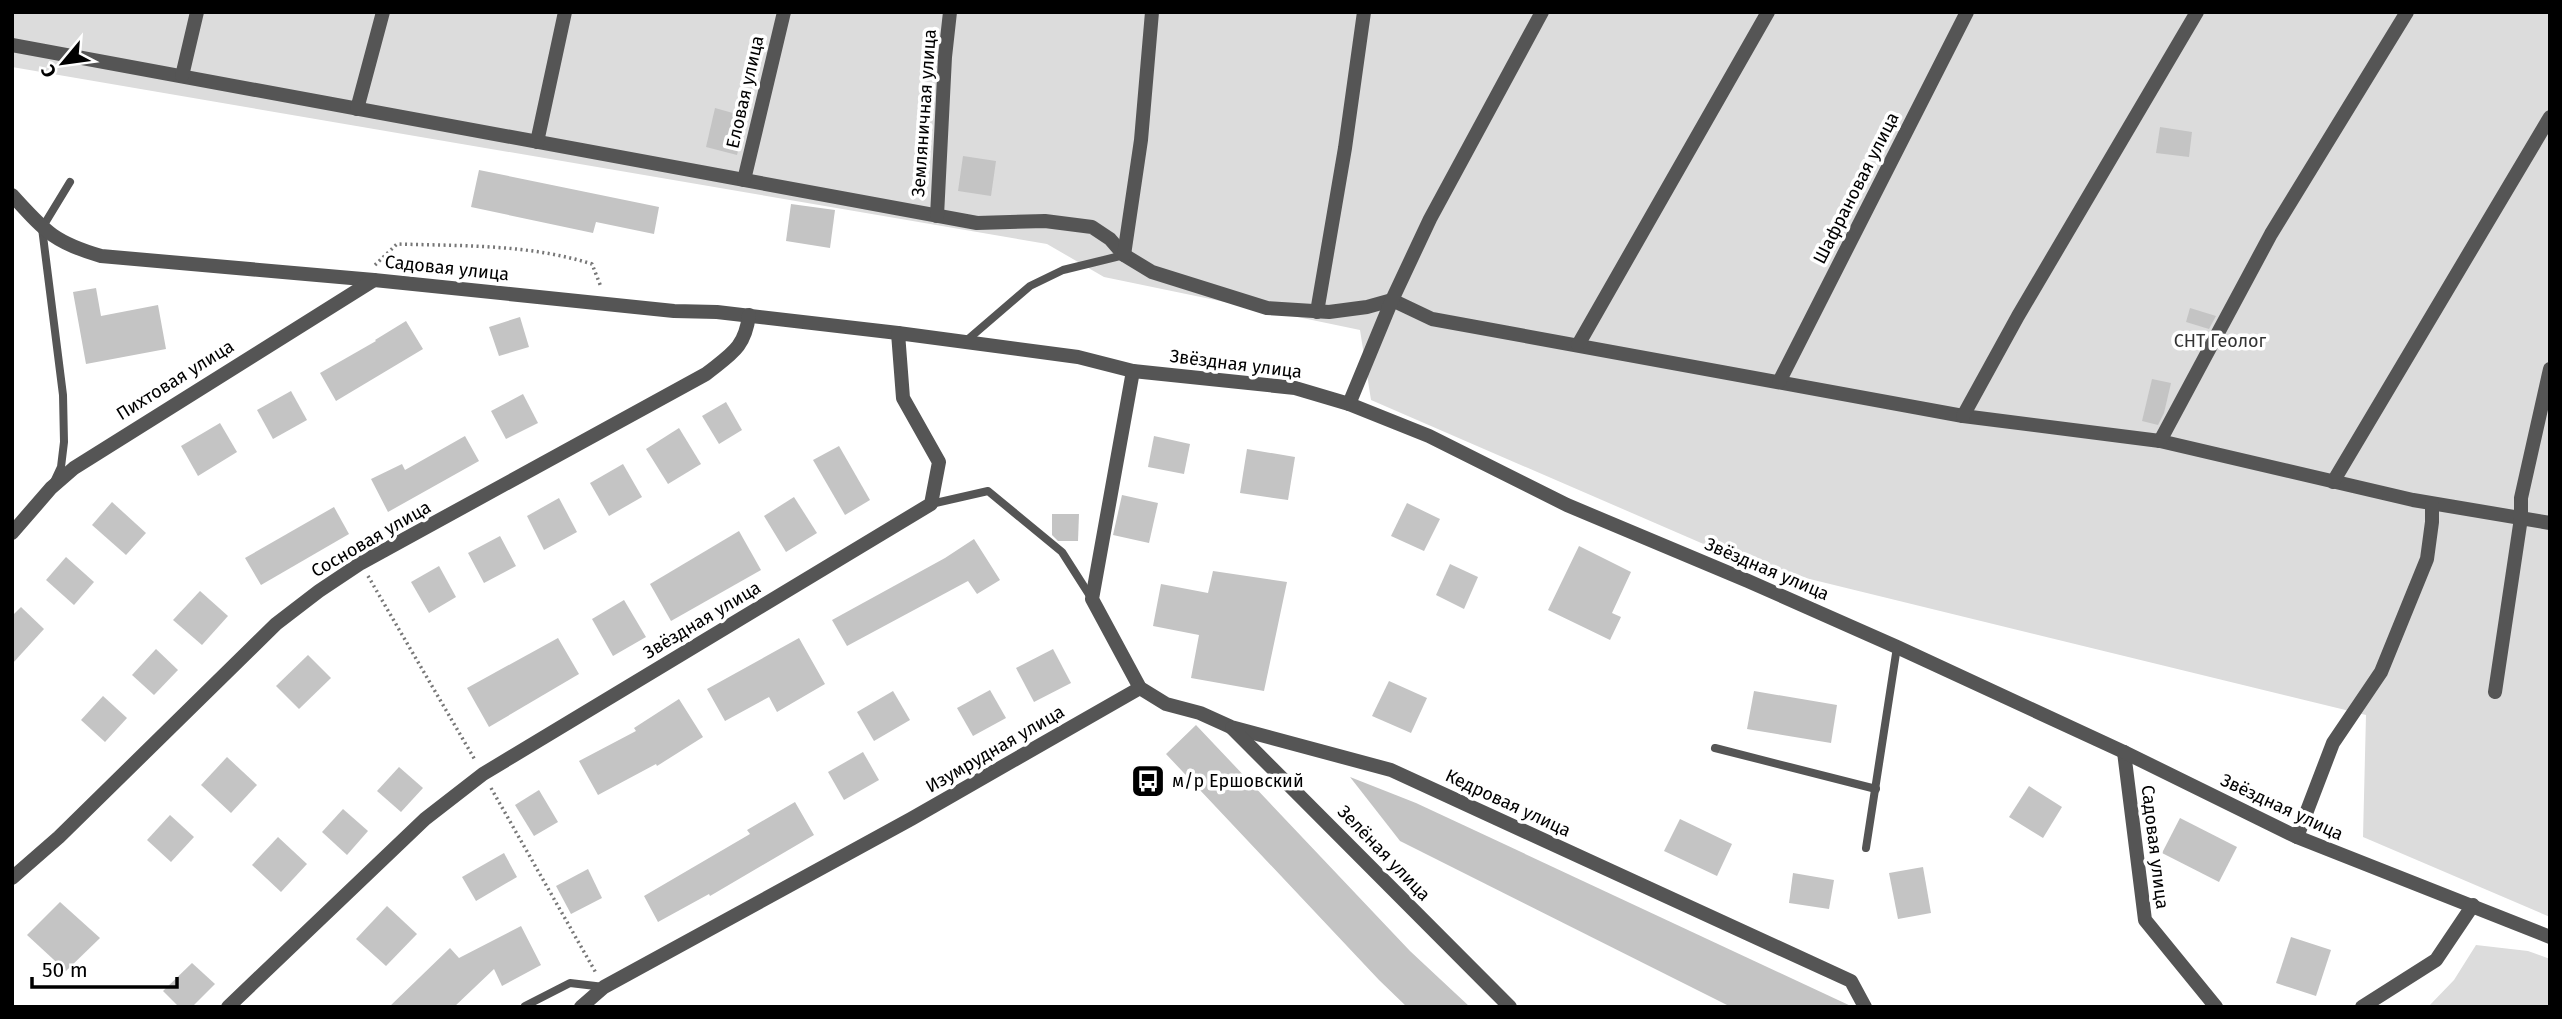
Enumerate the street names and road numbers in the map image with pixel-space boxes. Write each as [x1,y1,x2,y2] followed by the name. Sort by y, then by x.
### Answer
[907,28,941,198] street label: Земляничная улица
[721,33,769,151] street label: Еловая улица
[1808,109,1904,267] street label: Шафрановая улица
[384,251,510,285] street label: Садовая улица
[112,335,238,425] street label: Пихтовая улица
[1169,345,1303,383] street label: Звёздная улица
[307,496,435,582] street label: Сосновая улица
[1701,533,1833,605] street label: Звёздная улица
[639,576,765,664] street label: Звёздная улица
[922,700,1068,798] street label: Изумрудная улица
[1442,764,1574,842] street label: Кедровая улица
[2217,769,2347,845] street label: Звёздная улица
[2136,784,2174,910] street label: Садовая улица
[1333,801,1435,905] street label: Зелёная улица

